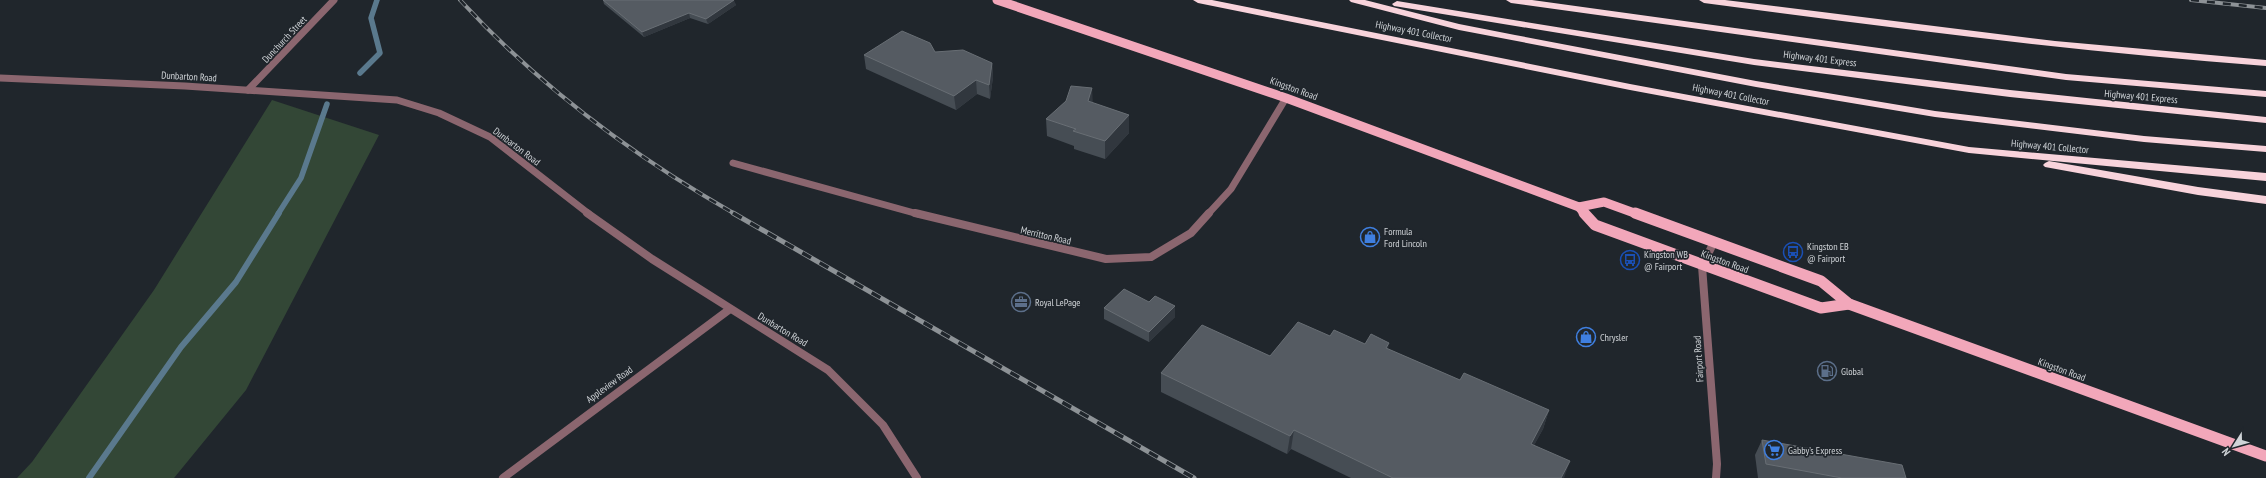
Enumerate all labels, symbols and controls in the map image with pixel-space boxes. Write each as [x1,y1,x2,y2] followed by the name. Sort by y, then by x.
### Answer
[259,13,310,66] street label: Dunchurch Street
[1374,18,1454,45] street label: Highway 401 Collector
[1783,48,1858,70] street label: Highway 401 Express
[161,69,217,84] street label: Dunbarton Road
[1268,74,1319,103] street label: Kingston Road
[1691,81,1771,108] street label: Highway 401 Collector
[2104,87,2179,106] street label: Highway 401 Express
[490,124,543,168] street label: Dunbarton Road
[2011,137,2090,156] street label: Highway 401 Collector
[1019,223,1072,248] street label: Merritton Road
[1384,225,1427,250] place label: Formula Ford Lincoln
[1359,226,1381,248] shop icon: Formula Ford Lincoln
[1807,240,1849,265] place label: Kingston EB @ Fairport
[1782,241,1804,263] bus stop icon: Kingston EB @ Fairport
[1699,247,1750,276] street label: Kingston Road
[1644,248,1688,273] place label: Kingston WB @ Fairport
[1619,249,1641,271] bus stop icon: Kingston WB @ Fairport
[1010,291,1032,313] office icon: Royal LePage
[1035,296,1080,309] place label: Royal LePage
[755,309,810,349] street label: Dunbarton Road
[1575,326,1597,348] shop icon: Chrysler
[1600,331,1628,344] place label: Chrysler
[1690,335,1707,383] street label: Fairport Road
[2036,355,2087,384] street label: Kingston Road
[1816,360,1838,382] fuel station icon: Global
[583,363,635,406] street label: Appleview Road
[1841,365,1864,378] place label: Global
[2214,426,2254,466] north arrow
[1763,439,1785,461] supermarket icon: Gabby’s Express
[1788,444,1843,457] place label: Gabby’s Express
[2219,445,2233,459] text: N

